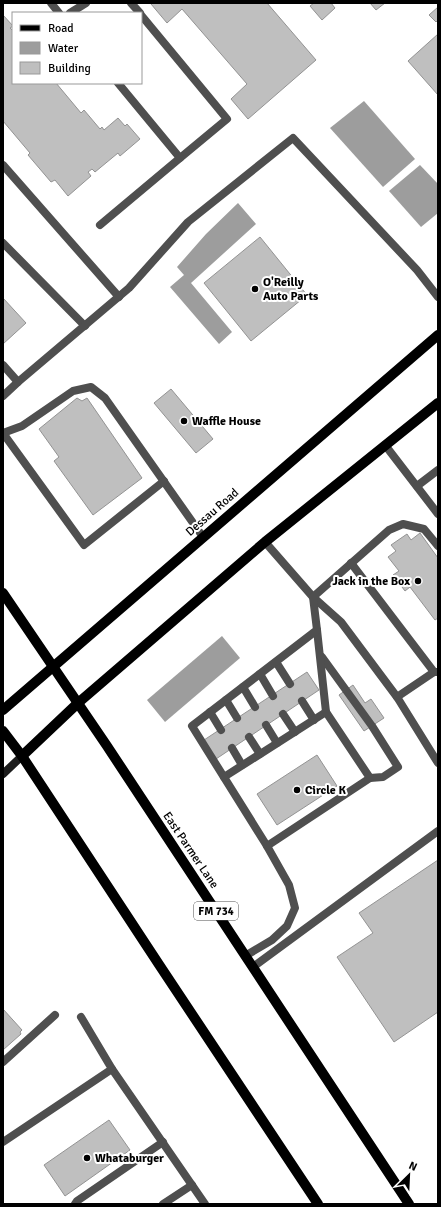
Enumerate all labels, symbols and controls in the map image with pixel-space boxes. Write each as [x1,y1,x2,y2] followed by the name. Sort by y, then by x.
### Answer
[12,12,142,84] legend
[48,21,74,36] text: Road
[48,41,79,56] text: Water
[48,61,91,76] text: Building
[263,275,319,304] place label: O'Reilly Auto Parts
[250,284,260,294] marker: O'Reilly Auto Parts
[192,414,261,429] place label: Waffle House
[179,416,189,426] marker: Waffle House
[183,485,242,539] street label: Dessau Road
[332,574,410,589] place label: Jack in the Box
[413,576,423,586] marker: Jack in the Box
[305,783,346,798] place label: Circle K
[292,785,302,795] marker: Circle K
[159,809,222,892] street label: East Parmer Lane
[194,902,238,920] road number: FM 734
[95,1151,164,1166] place label: Whataburger
[82,1153,92,1163] marker: Whataburger
[389,1155,429,1195] north arrow
[407,1159,419,1174] text: N

